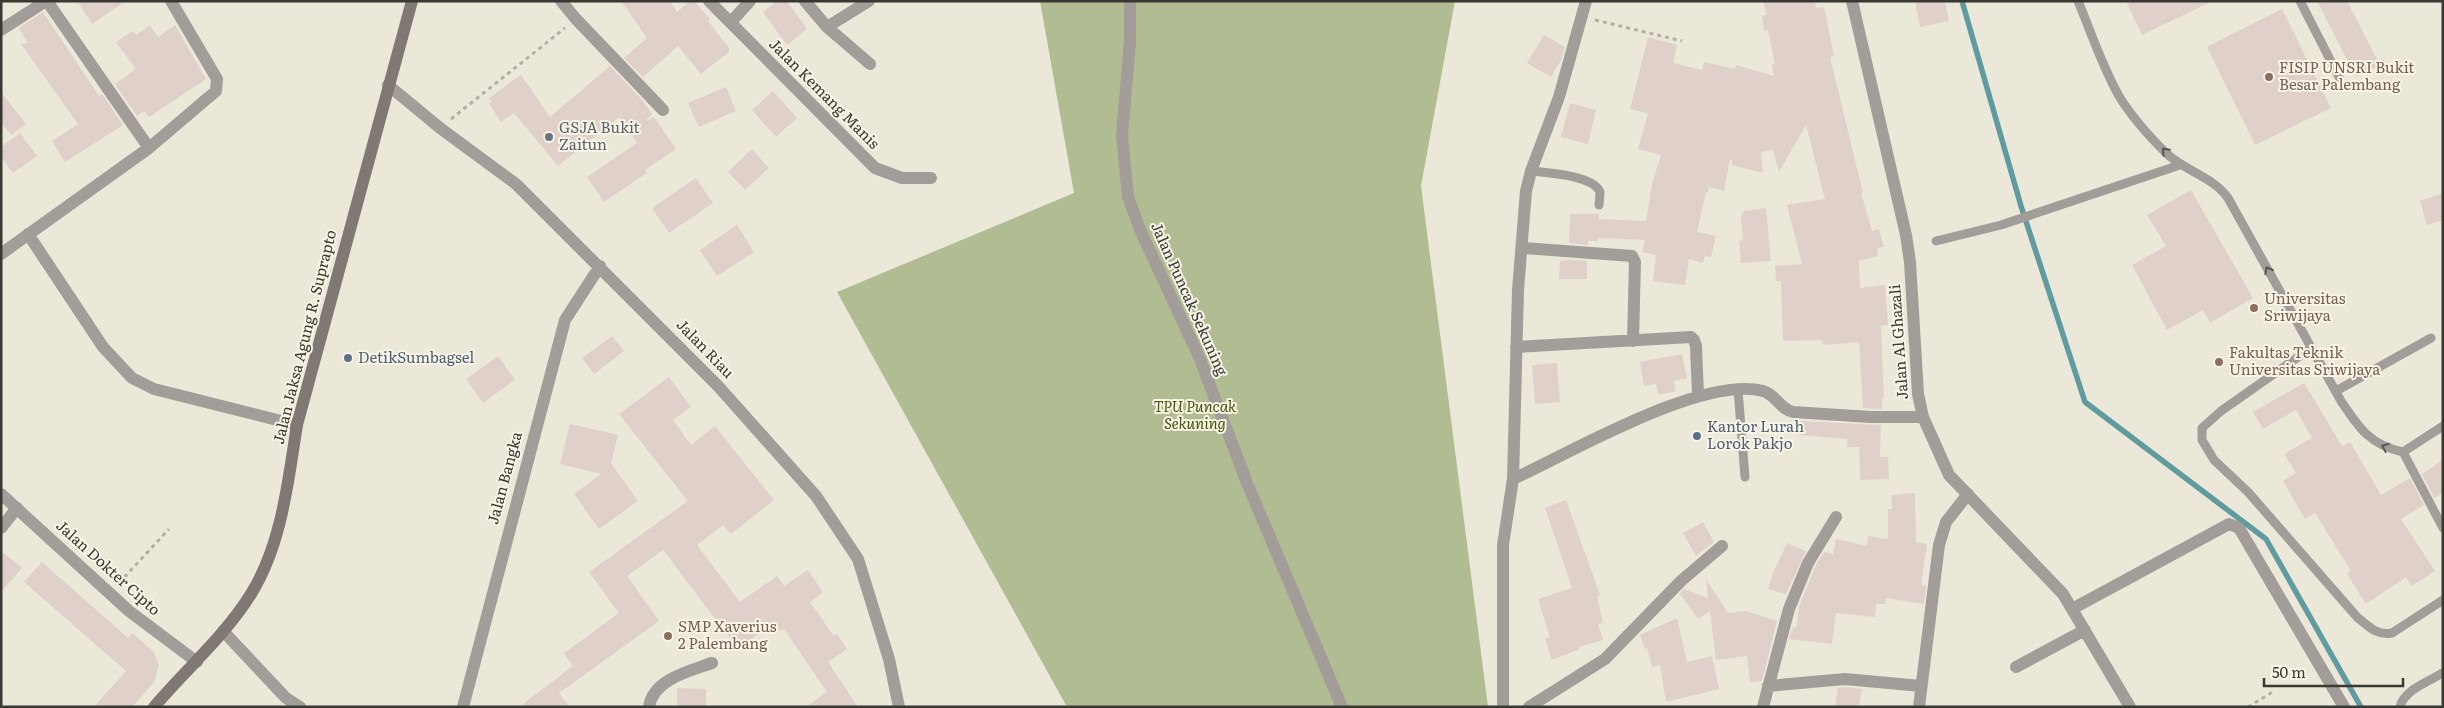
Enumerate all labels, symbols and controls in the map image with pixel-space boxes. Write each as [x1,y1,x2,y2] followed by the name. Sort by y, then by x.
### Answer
[764,32,886,154] street label: Jalan Kemang Manis
[2279,55,2414,95] place label: FISIP UNSRI Bukit Besar Palembang
[2263,71,2275,83] marker: FISIP UNSRI Bukit Besar Palembang
[559,115,640,155] place label: GSJA Bukit Zaitun
[543,131,555,143] marker: GSJA Bukit Zaitun
[2161,148,2170,157] one-way arrow
[1146,218,1235,379] street label: Jalan Puncak Sekuning
[266,227,341,446] street label: Jalan Jaksa Agung R. Suprapto
[2264,266,2274,275] one-way arrow
[1882,284,1913,401] street label: Jalan Al Ghazali
[2264,286,2346,326] place label: Universitas Sriwijaya
[2248,302,2260,314] marker: Universitas Sriwijaya
[672,313,741,383] street label: Jalan Riau
[2229,340,2381,380] place label: Fakultas Teknik Universitas Sriwijaya
[358,345,474,368] place label: DetikSumbagsel
[342,352,354,364] marker: DetikSumbagsel
[2213,356,2225,368] marker: Fakultas Teknik Universitas Sriwijaya
[1154,394,1237,434] park label: TPU Puncak Sekuning
[1707,414,1804,454] place label: Kantor Lurah Lorok Pakjo
[480,428,527,526] street label: Jalan Bangka
[1691,430,1703,442] marker: Kantor Lurah Lorok Pakjo
[2381,443,2390,453] one-way arrow
[52,514,167,620] street label: Jalan Dokter Cipto
[678,614,777,654] place label: SMP Xaverius 2 Palembang
[662,630,674,642] marker: SMP Xaverius 2 Palembang
[2264,656,2403,688] scale bar
[2272,660,2306,683] text: 50 m

